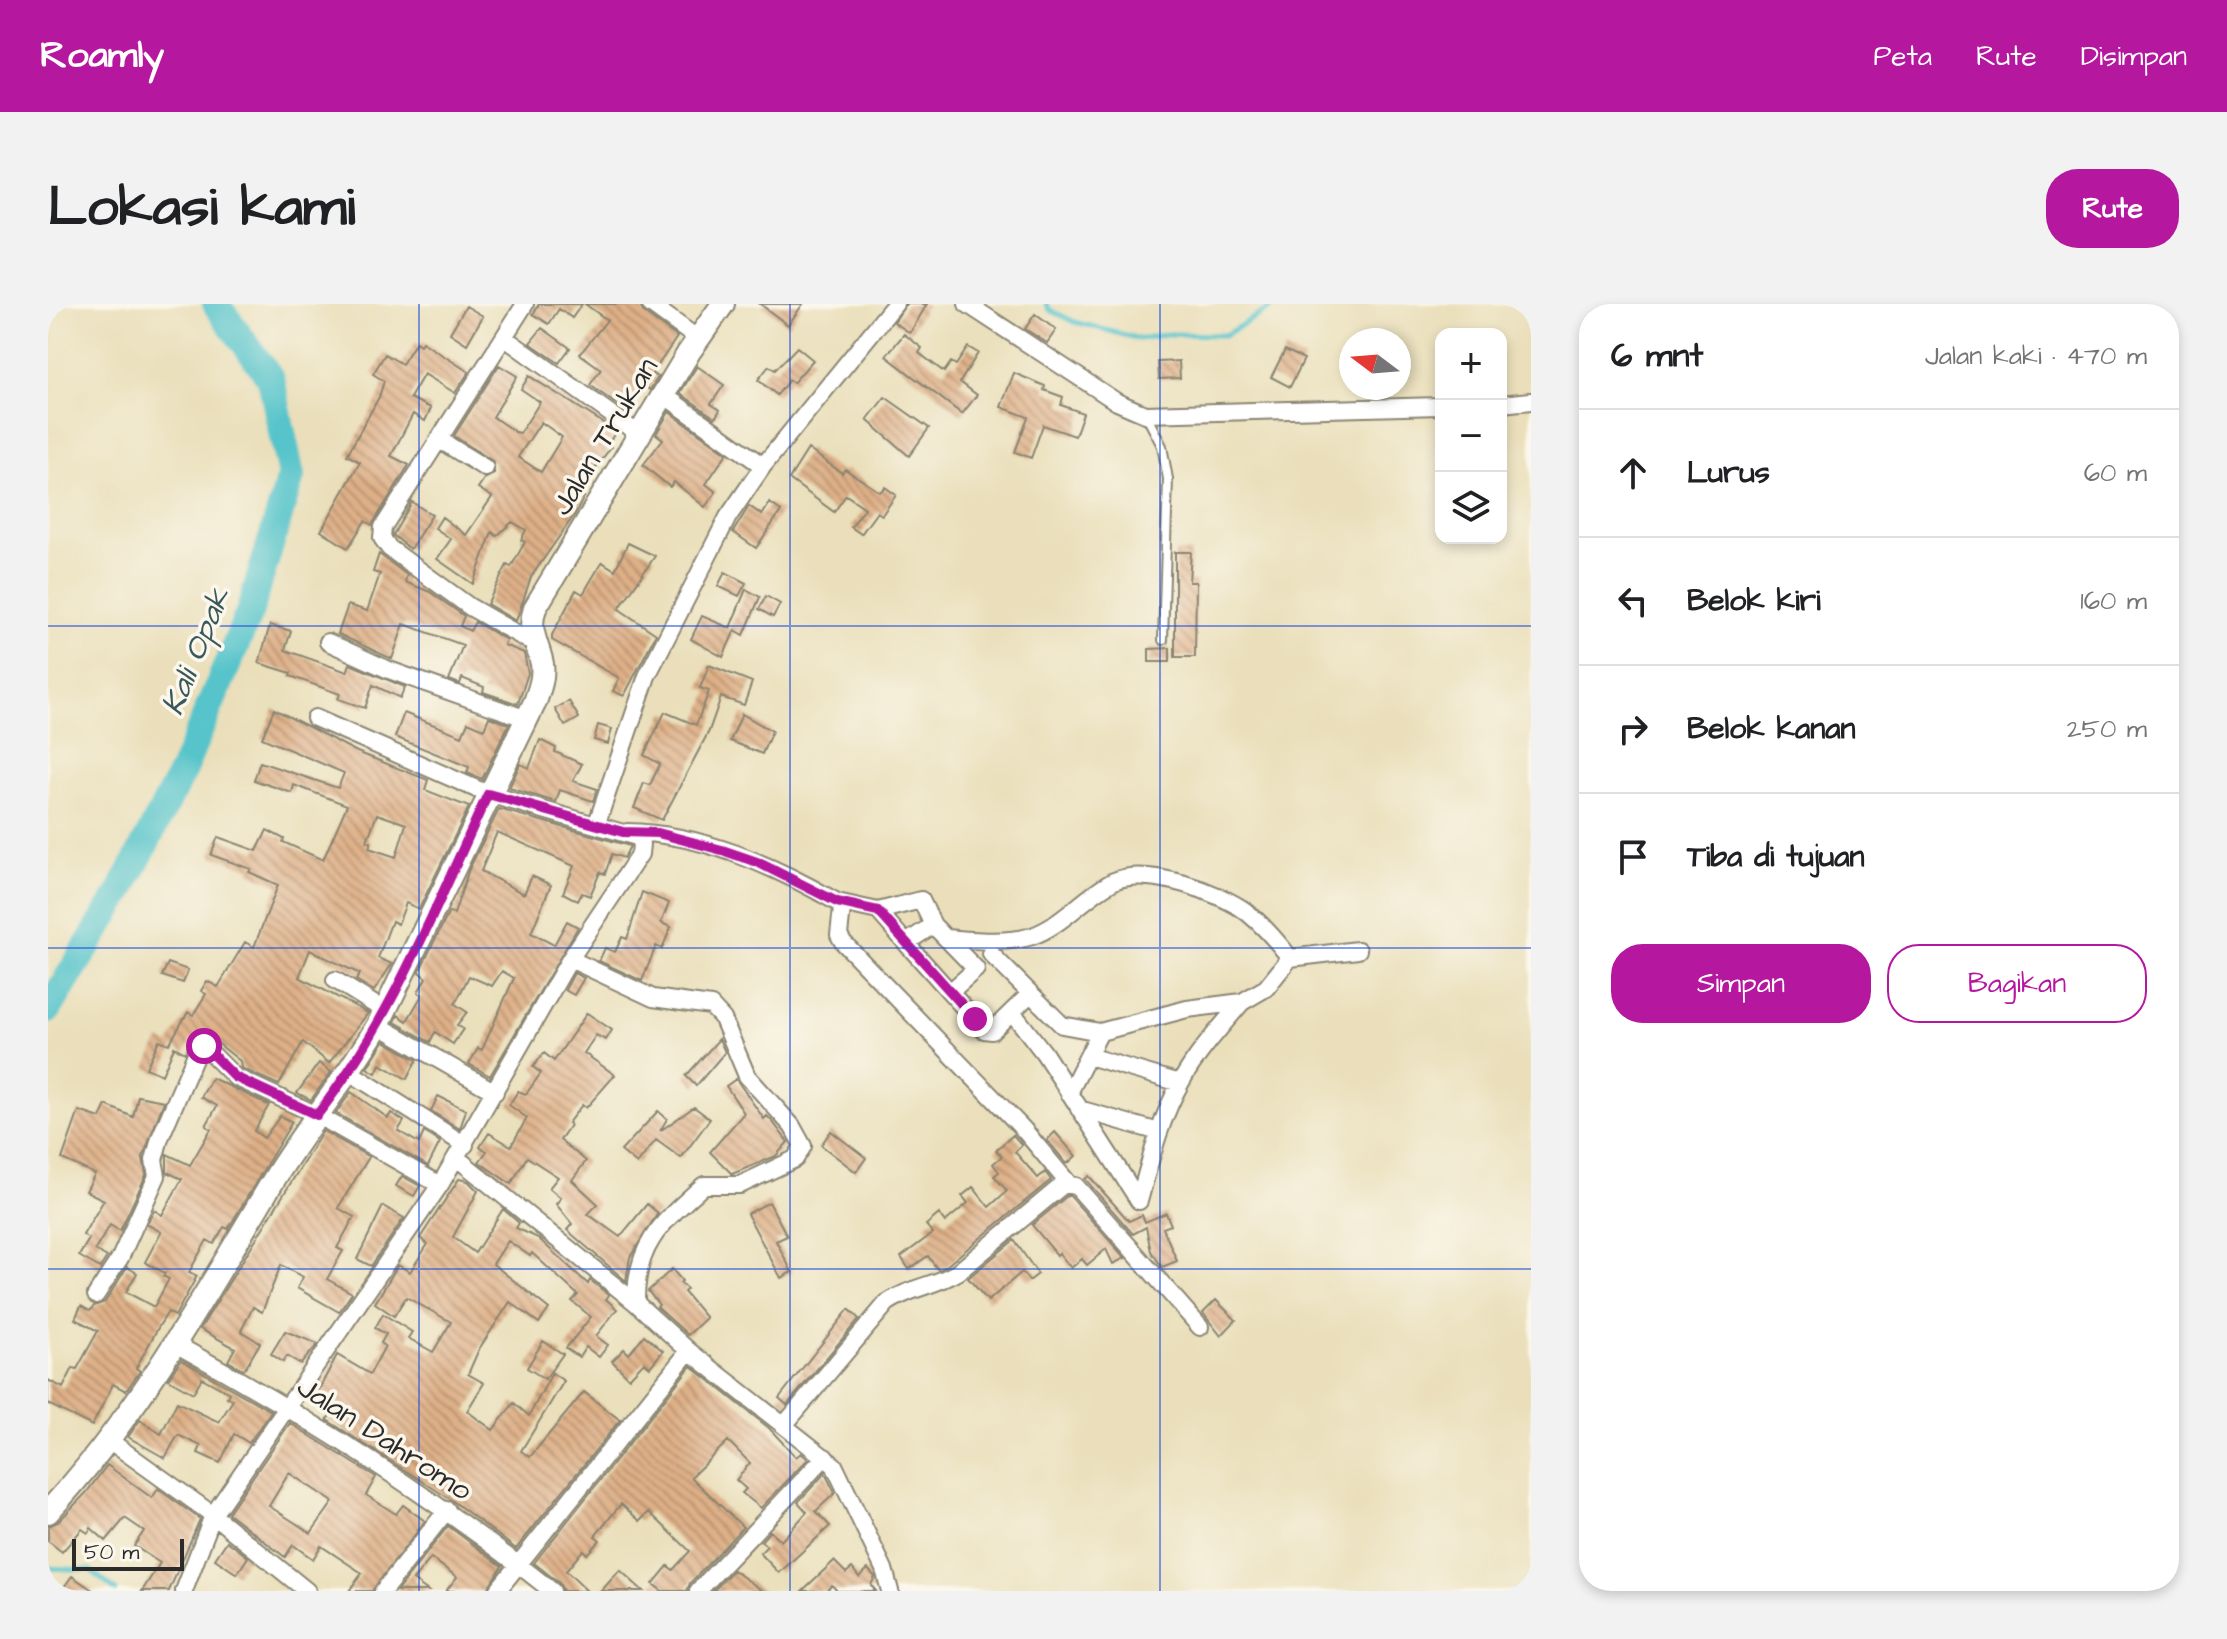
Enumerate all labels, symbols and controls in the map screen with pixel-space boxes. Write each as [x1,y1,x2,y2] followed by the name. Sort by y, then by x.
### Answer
[40,30,164,82] text: Roamly
[1873,37,1932,76] text: Peta
[1976,37,2037,76] text: Rute
[2081,37,2187,76] text: Disimpan
[48,169,355,247] text: Lokasi kami
[2046,169,2179,248] button: Rute
[1339,328,1411,400] north arrow
[1435,328,1507,544] map controls
[1435,328,1507,400] button: +
[1611,332,1703,380] text: 6 mnt
[1925,338,2147,374] text: Jalan kaki · 470 m
[541,350,669,523] street label: Jalan Trukan
[1435,400,1507,472] button: −
[1611,451,1655,495] icon: ahead
[1687,452,1770,494] text: Lurus
[2084,455,2147,491] text: 60 m
[1435,472,1507,544] button: layers
[1611,579,1655,623] icon: left
[151,580,243,722] water label: Kali Opak
[1687,580,1821,622] text: Belok kiri
[2080,583,2147,619] text: 160 m
[1611,707,1655,751] icon: right
[1687,708,1856,750] text: Belok kanan
[2067,711,2147,747] text: 250 m
[1611,835,1655,879] icon: arrive
[1687,836,1864,878] text: Tiba di tujuan
[1611,944,1871,1023] button: Simpan
[1887,944,2147,1023] button: Bagikan
[957,1001,993,1037] route end
[186,1028,222,1064] route start
[289,1366,480,1511] street label: Jalan Dahromo
[72,1535,184,1571] scale bar
[84,1537,139,1568] text: 50 m

